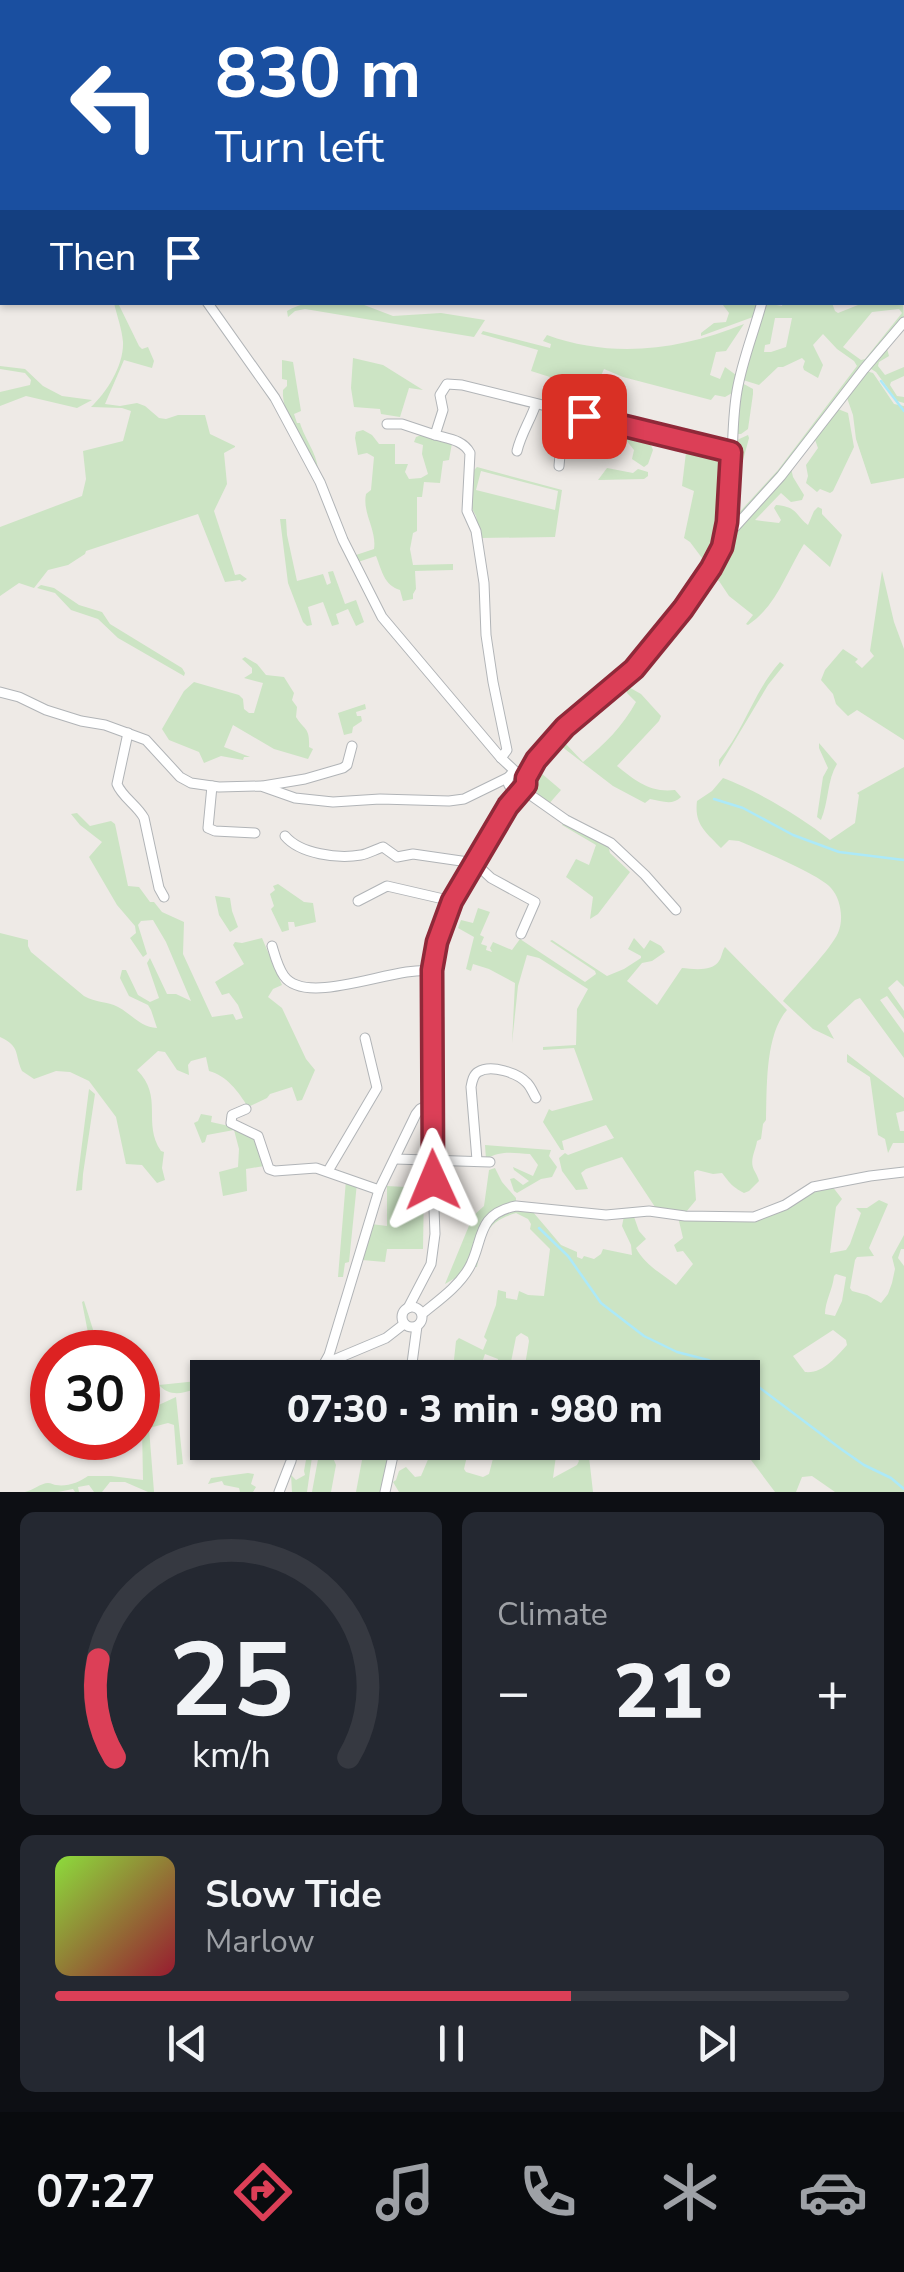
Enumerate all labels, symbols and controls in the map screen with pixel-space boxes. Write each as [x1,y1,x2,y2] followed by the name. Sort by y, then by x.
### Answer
[215,26,421,122] text: 830 m
[50,40,180,170] icon: left
[215,117,384,178] text: Turn left
[156,230,211,285] icon: arrive
[50,232,136,283] text: Then
[542,374,627,459] pin
[557,389,612,444] icon: arrive
[381,1128,485,1232] position arrow
[30,1330,160,1460] speed limit sign: 30
[287,1384,663,1435] text: 07:30 · 3 min · 980 m
[497,1593,608,1636] text: Climate
[169,1610,293,1752] text: 25
[614,1641,732,1743] text: 21°
[497,1655,530,1730] text: −
[816,1655,849,1730] text: +
[192,1731,270,1780] text: km/h
[205,1869,382,1920] text: Slow Tide
[205,1920,315,1963] text: Marlow
[160,2016,215,2071] icon: previous
[424,2016,479,2071] icon: pause
[689,2016,744,2071] icon: next
[228,2157,298,2227] icon: directions
[370,2157,440,2227] icon: music
[513,2157,583,2227] icon: phone
[655,2157,725,2227] icon: climate
[798,2157,868,2227] icon: car
[36,2162,155,2223] text: 07:27

